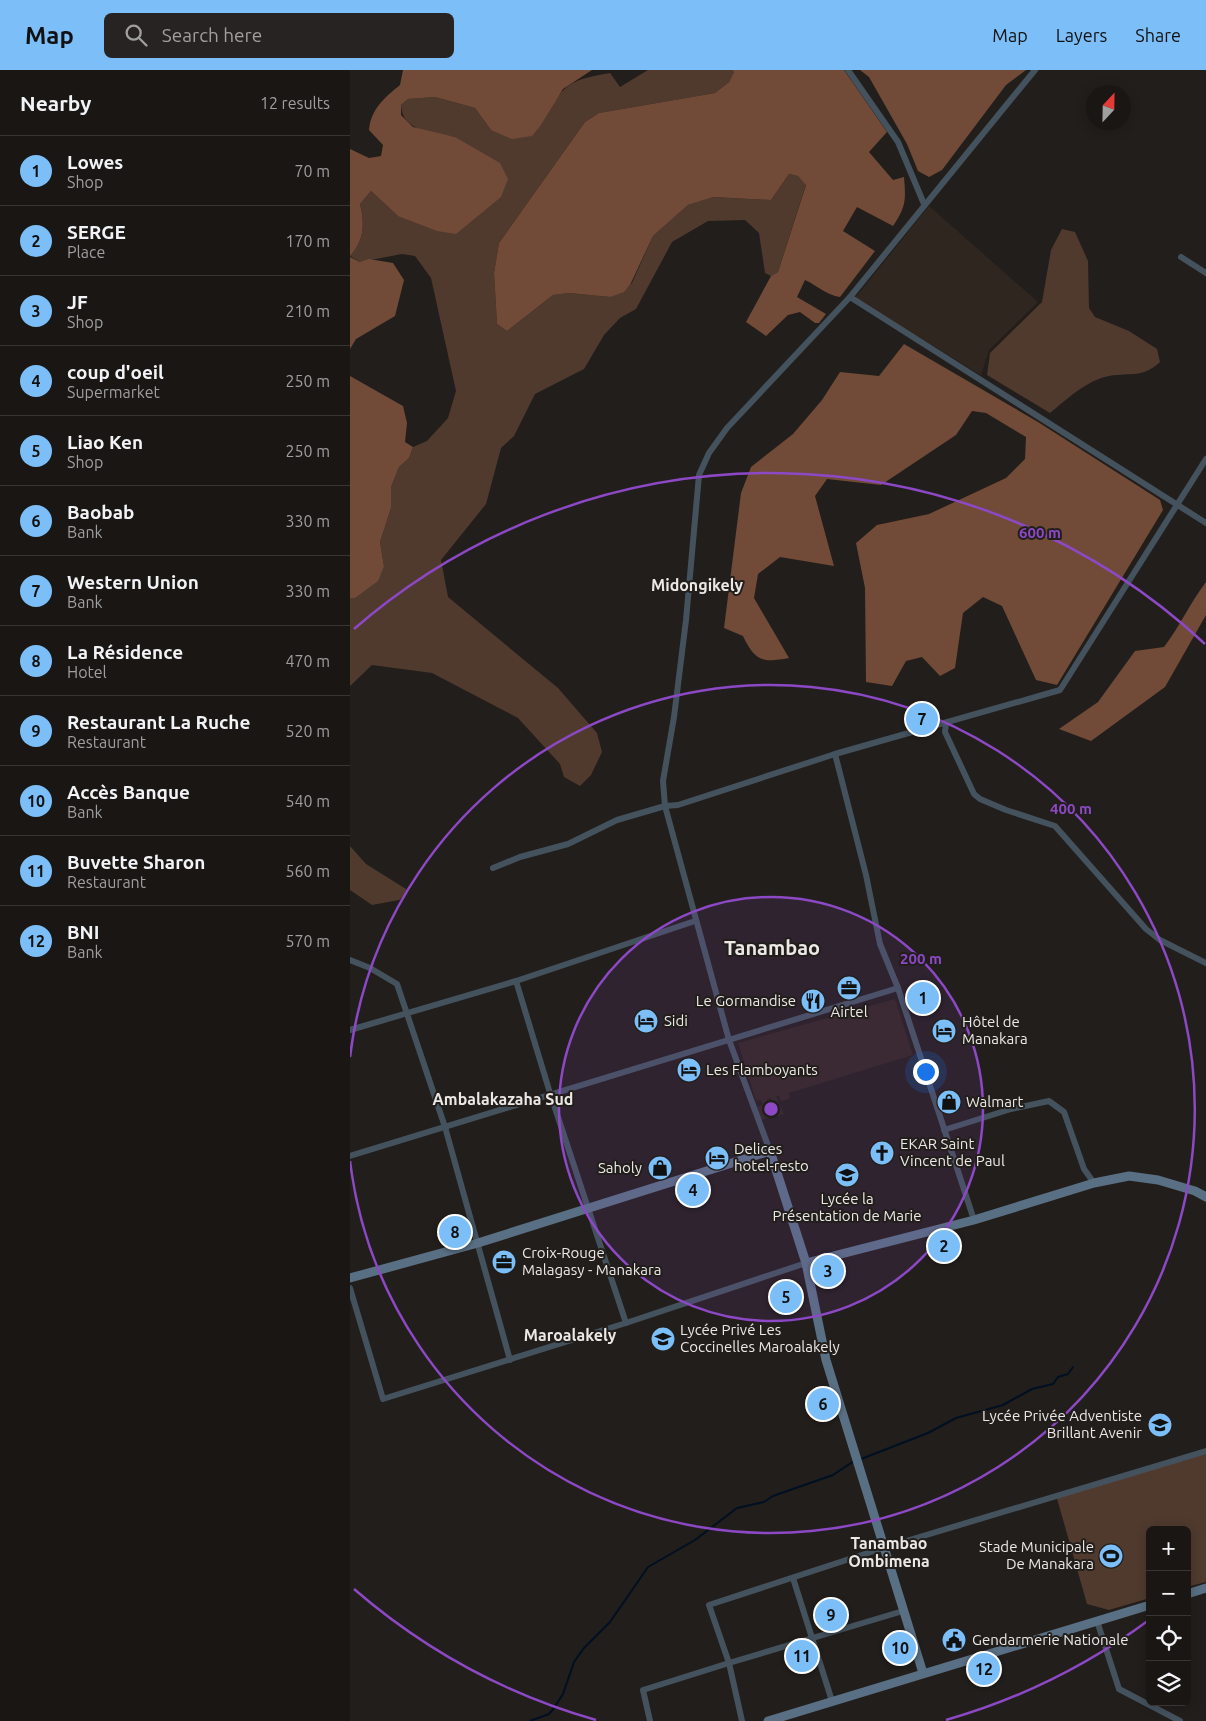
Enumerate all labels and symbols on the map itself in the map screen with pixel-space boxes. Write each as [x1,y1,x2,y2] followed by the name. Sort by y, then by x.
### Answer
[1086,85,1131,130] north arrow
[1019,524,1061,541] text: 600 m
[651,576,744,594] district label: Midongikely
[906,700,938,738] pin: 7
[1050,800,1092,817] text: 400 m
[724,936,820,959] district label: Tanambao
[900,950,942,967] text: 200 m
[836,975,862,1001] office icon: Airtel
[907,979,939,1017] pin: 1
[800,988,826,1014] restaurant icon: Le Gormandise
[696,992,796,1009] place label: Le Gormandise
[830,1003,868,1020] place label: Airtel
[633,1008,659,1034] hotel icon: Sidi
[664,1012,688,1029] place label: Sidi
[962,1013,1028,1047] place label: Hôtel de Manakara
[931,1018,957,1044] hotel icon: Hôtel de Manakara
[676,1057,702,1083] hotel icon: Les Flamboyants
[913,1059,939,1085] your location
[706,1061,818,1078] place label: Les Flamboyants
[936,1089,962,1115] shop icon: Walmart
[433,1090,573,1108] district label: Ambalakazaha Sud
[966,1093,1024,1110] place label: Walmart
[762,1100,780,1118] centre of rings
[900,1135,1005,1169] place label: EKAR Saint Vincent de Paul
[734,1140,809,1174] place label: Delices hotel-resto
[869,1140,895,1166] church icon: EKAR Saint Vincent de Paul
[704,1145,730,1171] hotel icon: Delices hotel-resto
[647,1155,673,1181] shop icon: Saholy
[598,1159,642,1176] place label: Saholy
[834,1162,860,1188] school or university icon: Lycée la Présentation de Marie
[677,1171,709,1209] pin: 4
[772,1190,922,1224] place label: Lycée la Présentation de Marie
[439,1213,471,1251] pin: 8
[928,1227,960,1265] pin: 2
[522,1244,661,1278] place label: Croix-Rouge Malagasy - Manakara
[491,1249,517,1275] office icon: Croix-Rouge Malagasy - Manakara
[812,1252,844,1290] pin: 3
[770,1278,802,1316] pin: 5
[680,1321,840,1355] place label: Lycée Privé Les Coccinelles Maroalakely
[524,1326,617,1344] district label: Maroalakely
[650,1326,676,1352] school or university icon: Lycée Privé Les Coccinelles Maroalakely
[807,1385,839,1423] pin: 6
[982,1407,1142,1441] place label: Lycée Privée Adventiste Brillant Avenir
[1147,1412,1173,1438] school or university icon: Lycée Privée Adventiste Brillant Avenir
[848,1534,930,1570] district label: Tanambao Ombimena
[979,1538,1094,1572] place label: Stade Municipale De Manakara
[1098,1543,1124,1569] sports icon: Stade Municipale De Manakara
[815,1596,847,1634] pin: 9
[941,1627,967,1653] public building icon: Gendarmerie Nationale
[884,1629,916,1667] pin: 10
[972,1631,1128,1648] place label: Gendarmerie Nationale
[786,1637,818,1675] pin: 11
[968,1650,1000,1688] pin: 12

